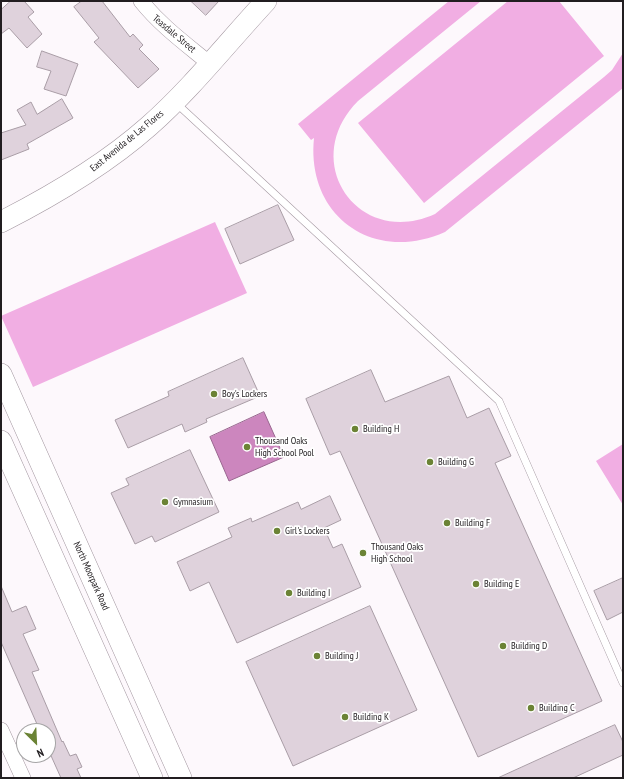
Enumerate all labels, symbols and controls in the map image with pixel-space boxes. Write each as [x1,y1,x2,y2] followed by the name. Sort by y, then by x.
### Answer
[150,13,198,55] street label: Teasdale Street
[88,108,166,174] street label: East Avenida de Las Flores
[222,388,267,400] place label: Boy's Lockers
[209,389,219,399] marker: Boy's Lockers
[363,423,399,435] place label: Building H
[350,424,360,434] marker: Building H
[255,435,314,458] place label: Thousand Oaks High School Pool
[242,442,252,452] marker: Thousand Oaks High School Pool
[438,456,474,468] place label: Building G
[425,457,435,467] marker: Building G
[173,496,213,508] place label: Gymnasium
[160,497,170,507] marker: Gymnasium
[455,517,490,529] place label: Building F
[442,518,452,528] marker: Building F
[285,525,330,537] place label: Girl's Lockers
[272,526,282,536] marker: Girl's Lockers
[70,540,112,612] street label: North Moorpark Road
[371,541,423,564] place label: Thousand Oaks High School
[358,548,368,558] marker: Thousand Oaks High School
[484,578,519,590] place label: Building E
[471,579,481,589] marker: Building E
[297,587,330,599] place label: Building I
[284,588,294,598] marker: Building I
[511,640,547,652] place label: Building D
[498,641,508,651] marker: Building D
[325,650,358,662] place label: Building J
[312,651,322,661] marker: Building J
[539,702,574,714] place label: Building C
[526,703,536,713] marker: Building C
[353,711,389,723] place label: Building K
[340,712,350,722] marker: Building K
[16,723,56,763] north arrow
[35,745,46,761] text: N

